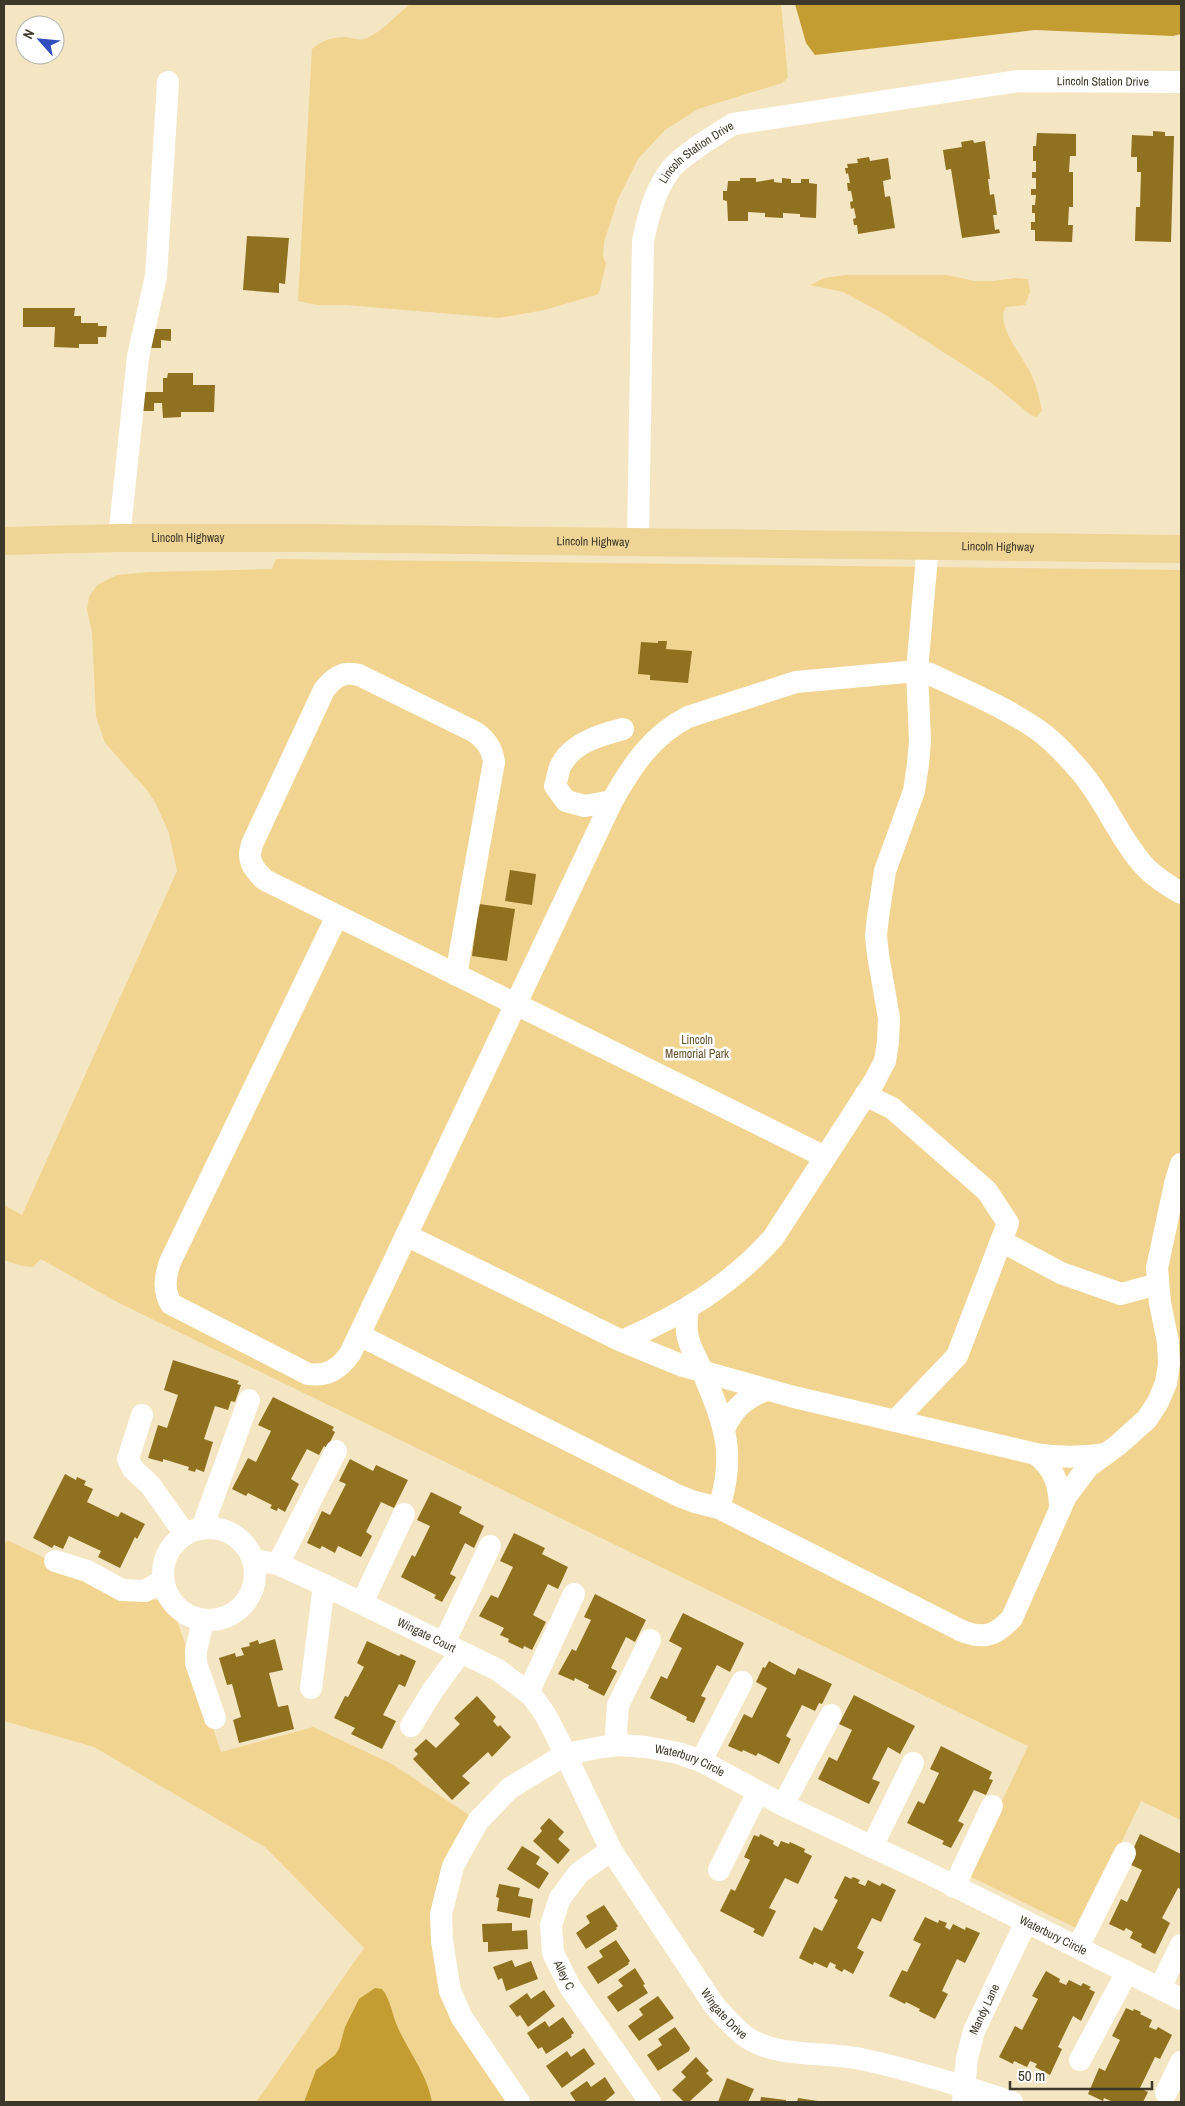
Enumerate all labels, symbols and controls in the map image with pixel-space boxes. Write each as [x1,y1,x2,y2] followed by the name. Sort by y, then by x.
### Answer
[15,15,65,65] north arrow
[19,26,38,42] text: N
[1057,73,1149,90] street label: Lincoln Station Drive
[655,118,737,186] street label: Lincoln Station Drive
[152,530,224,546] street label: Lincoln Highway
[556,533,630,550] street label: Lincoln Highway
[961,538,1035,555] street label: Lincoln Highway
[665,1032,729,1062] park label: Lincoln Memorial Park
[394,1614,459,1656] street label: Wingate Court
[654,1741,728,1780] street label: Waterbury Circle
[1017,1912,1090,1959] street label: Waterbury Circle
[549,1957,578,1993] street label: Alley C
[965,1981,1003,2037] street label: Mandy Lane
[697,1985,750,2043] street label: Wingate Drive
[1010,2058,1152,2090] scale bar
[1018,2065,1045,2086] text: 50 m

